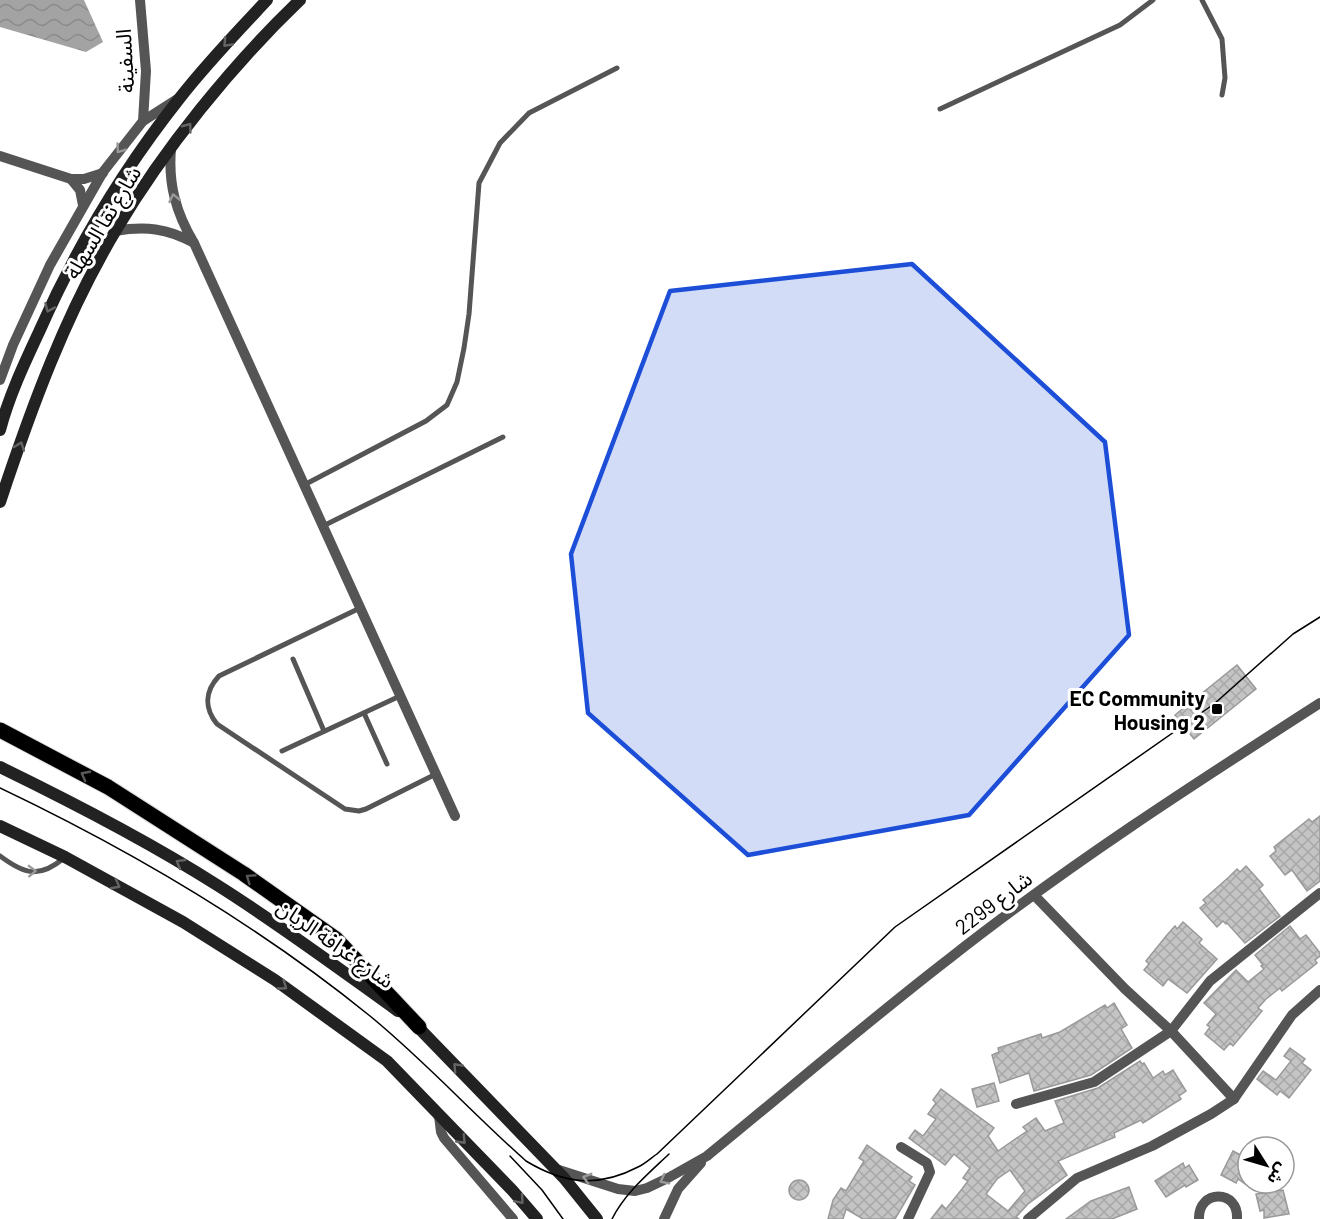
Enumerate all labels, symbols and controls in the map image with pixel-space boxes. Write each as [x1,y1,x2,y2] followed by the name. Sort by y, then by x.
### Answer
[110,28,138,94] street label: السفينة
[223,36,234,47] one-way arrow
[181,123,192,134] one-way arrow
[117,142,128,153] one-way arrow
[59,161,149,285] street label: شارع نقا السهلة
[168,193,181,203] one-way arrow
[45,302,57,313] one-way arrow
[12,442,25,452] one-way arrow
[1069,685,1205,734] place label: EC Community Housing 2
[1210,702,1224,716] marker: EC Community Housing 2
[80,771,91,782] one-way arrow
[176,859,186,871] one-way arrow
[28,864,37,877] one-way arrow
[950,865,1039,942] street label: شارع 2299
[245,874,256,885] one-way arrow
[110,878,120,889] one-way arrow
[270,893,399,996] street label: شارع غرافة الريان
[277,979,288,990] one-way arrow
[453,1063,464,1073] one-way arrow
[455,1132,466,1143] one-way arrow
[1236,1135,1296,1195] north arrow
[1263,1159,1293,1189] text: ش
[660,1172,671,1184] one-way arrow
[582,1173,593,1185] one-way arrow
[513,1193,524,1203] one-way arrow

